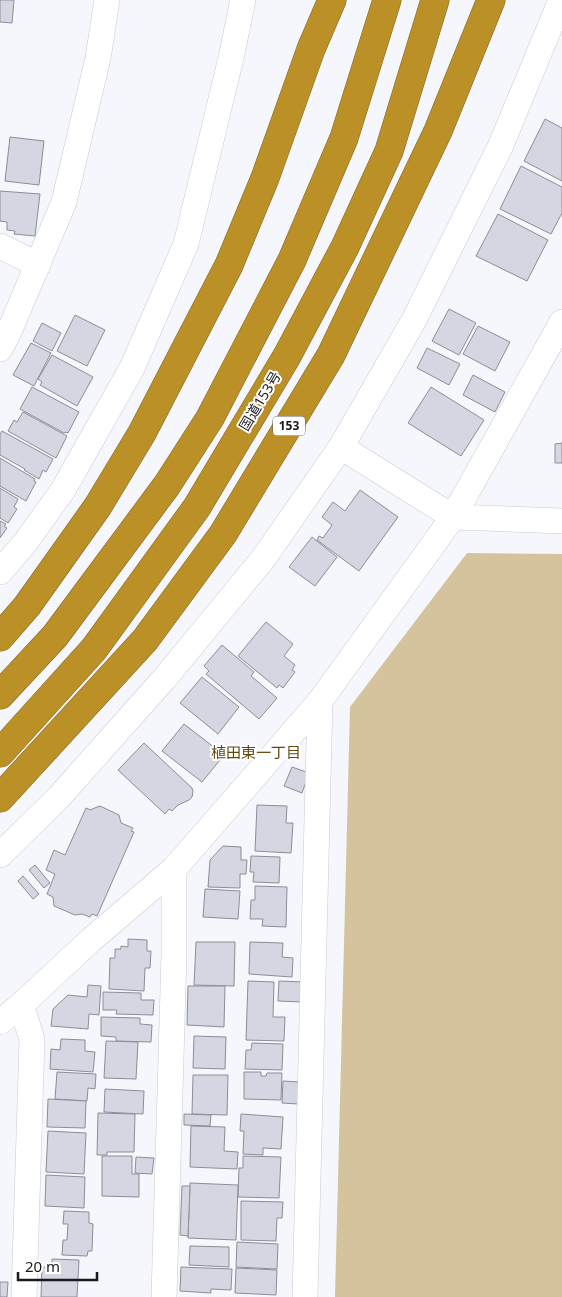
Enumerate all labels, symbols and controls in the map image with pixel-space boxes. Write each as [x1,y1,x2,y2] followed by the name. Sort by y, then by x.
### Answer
[234,368,285,434] street label: 国道153号
[273,416,305,436] road number: 153
[211,742,301,762] district label: 植田東一丁目
[18,1250,96,1282] scale bar
[25,1256,60,1276] text: 20 m

